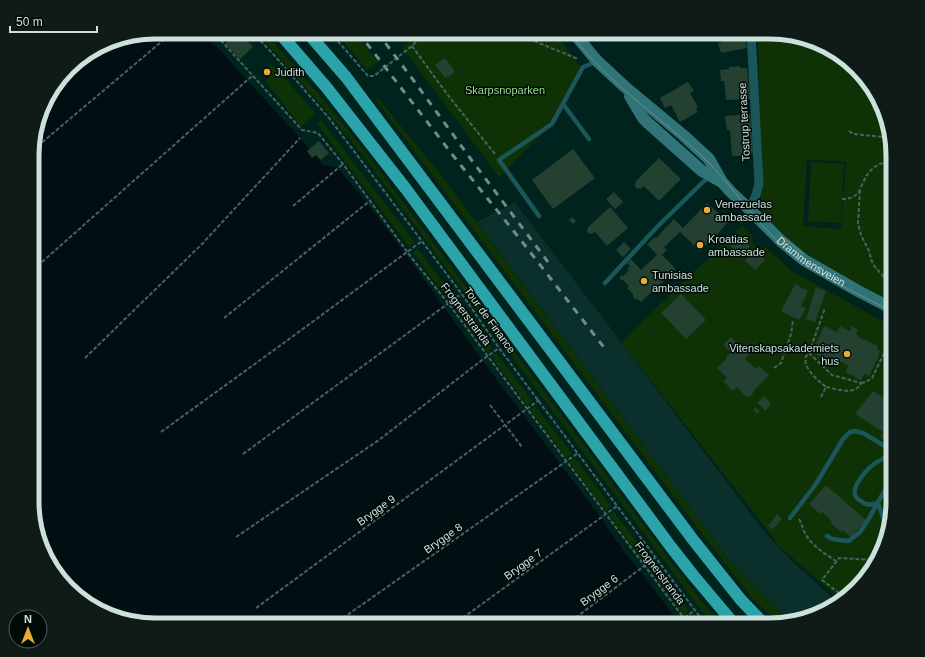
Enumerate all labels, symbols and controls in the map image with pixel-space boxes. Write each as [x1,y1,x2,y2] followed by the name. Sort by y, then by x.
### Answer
[10,8,97,34] scale bar
[16,15,43,29] text: 50 m
[275,66,304,78] place label: Judith
[262,67,272,77] marker: Judith
[736,82,752,162] street label: Tostrup terrasse
[465,84,545,96] park label: Skarpsnoparken
[715,198,772,223] place label: Venezuelas ambassade
[702,205,712,215] marker: Venezuelas ambassade
[708,233,765,258] place label: Kroatias ambassade
[774,234,848,289] street label: Drammensveien
[695,240,705,250] marker: Kroatias ambassade
[652,269,709,294] place label: Tunisias ambassade
[639,276,649,286] marker: Tunisias ambassade
[439,280,494,348] street label: Frognerstranda
[462,285,518,355] street label: Tour de Finance
[729,342,839,367] place label: Vitenskapsakademiets hus
[842,349,852,359] marker: Vitenskapsakademiets hus
[355,492,397,528] street label: Brygge 9
[422,520,464,556] street label: Brygge 8
[633,539,688,607] street label: Frognerstranda
[502,546,544,582] street label: Brygge 7
[578,572,620,608] street label: Brygge 6
[8,609,48,649] north arrow
[24,613,32,625] text: N

